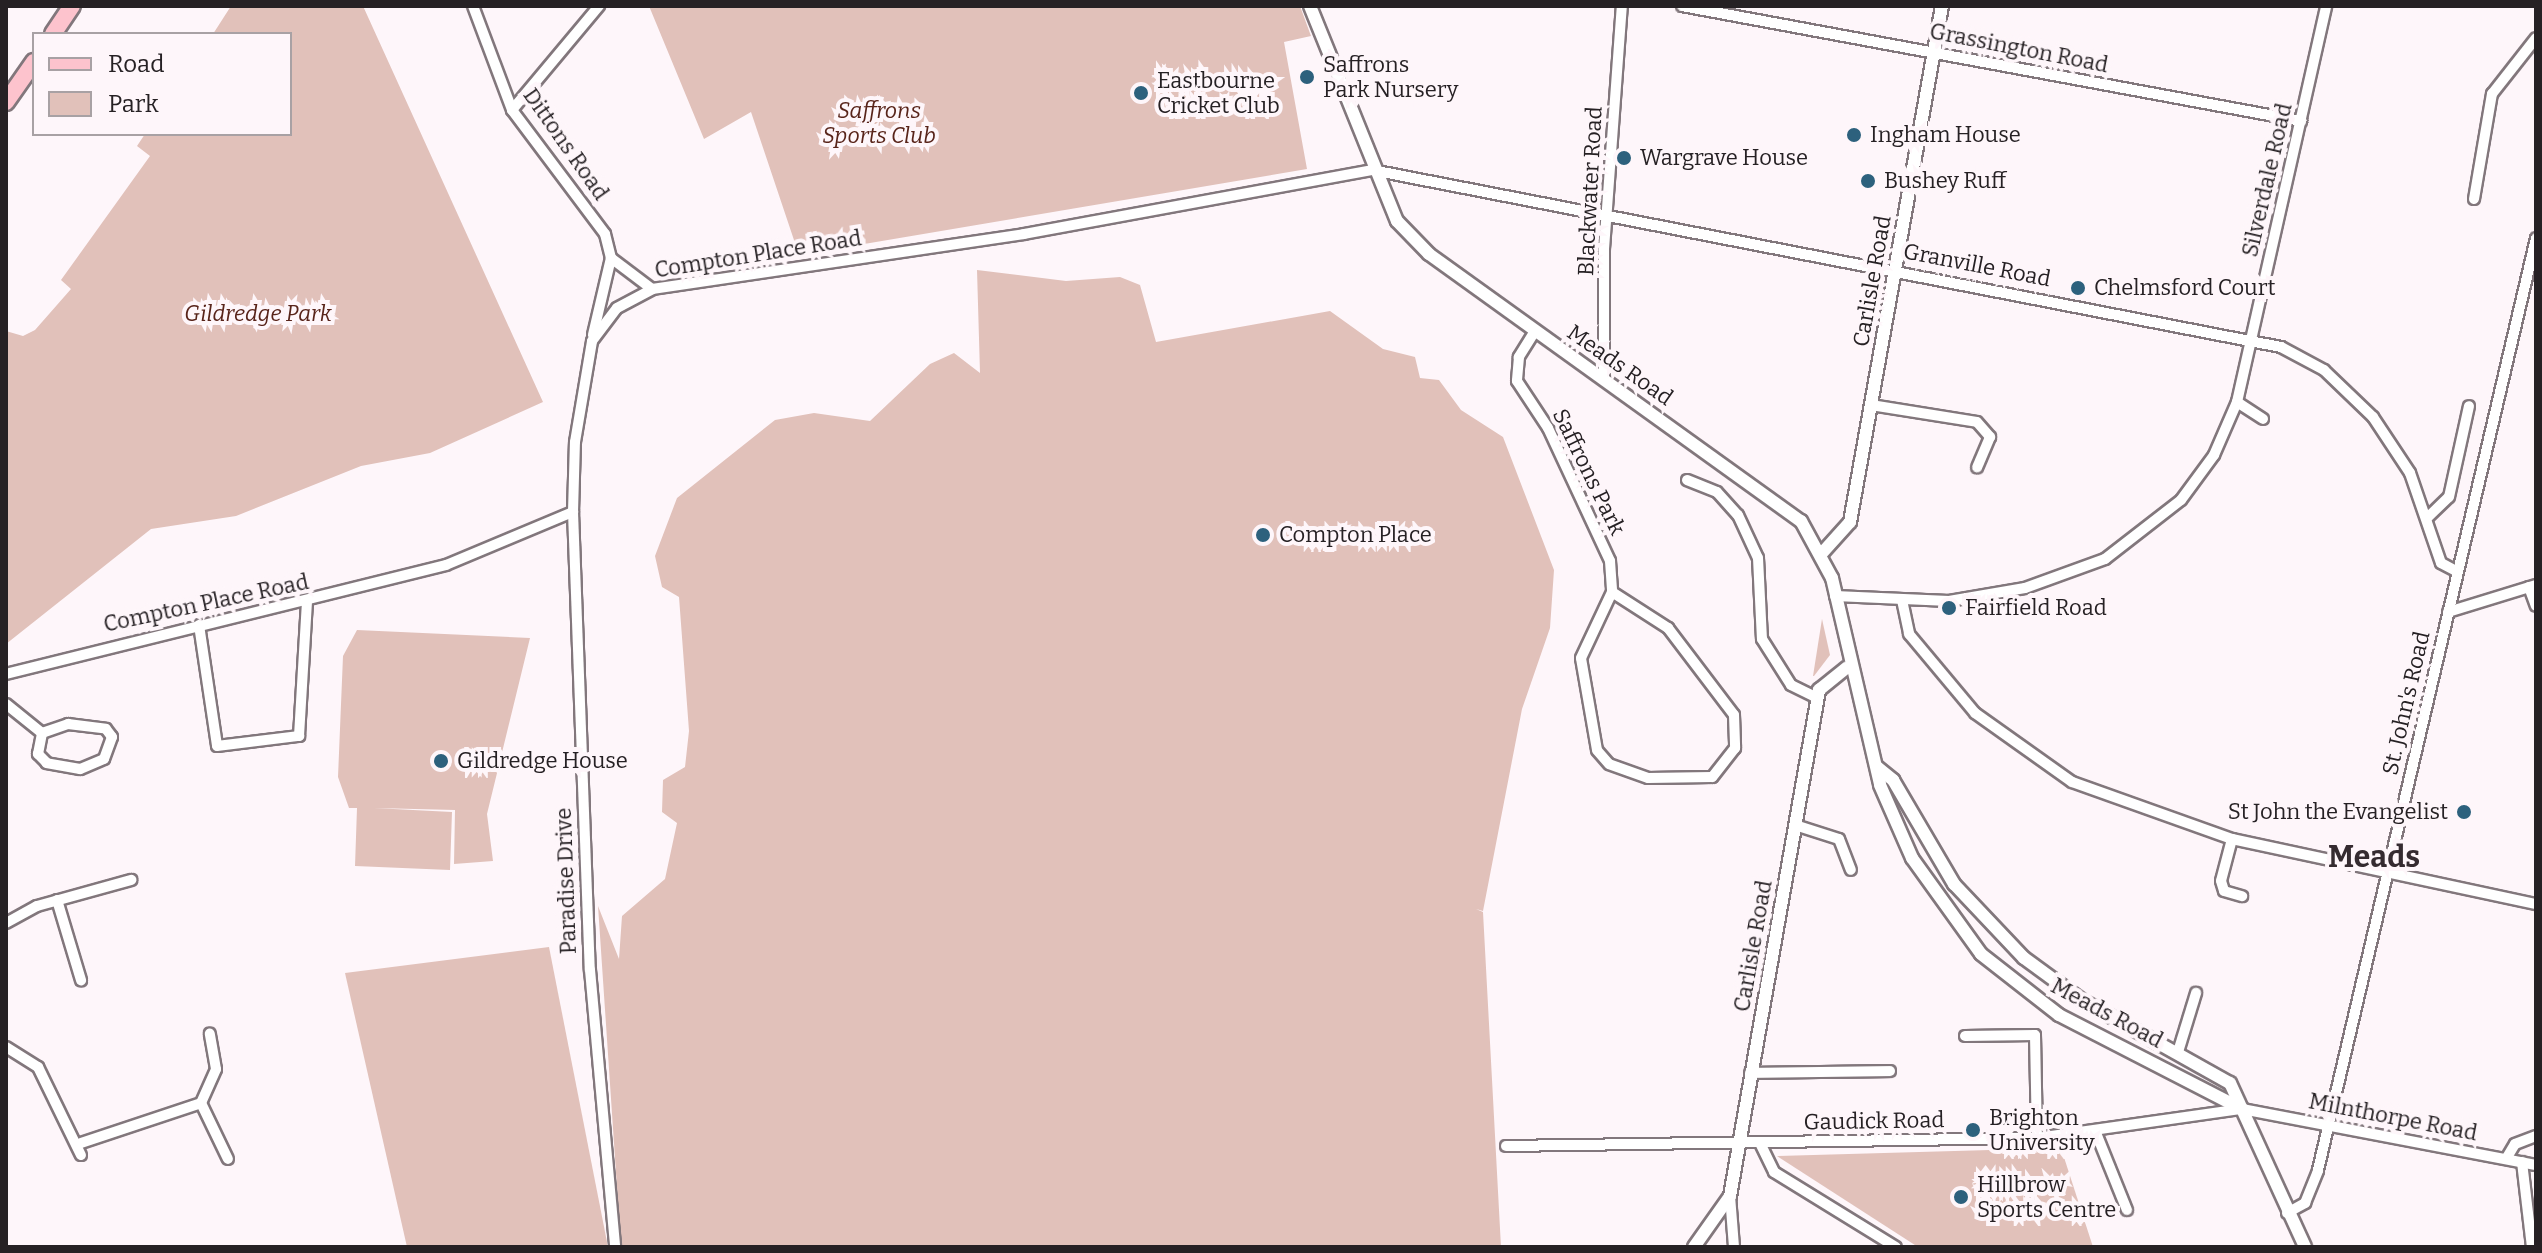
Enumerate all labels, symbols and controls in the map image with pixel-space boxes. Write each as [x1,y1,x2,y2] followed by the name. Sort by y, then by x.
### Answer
[1927,18,2111,78] street label: Grassington Road
[32,32,292,136] legend
[108,50,164,78] text: Road
[1323,51,1458,102] place label: Saffrons Park Nursery
[1157,67,1280,118] place label: Eastbourne Cricket Club
[1298,68,1316,86] marker: Saffrons Park Nursery
[518,83,614,205] street label: Dittons Road
[1132,84,1150,102] marker: Eastbourne Cricket Club
[108,90,159,118] text: Park
[822,97,936,148] park label: Saffrons Sports Club
[2237,101,2297,259] street label: Silverdale Road
[1572,106,1608,276] street label: Blackwater Road
[1870,122,2021,148] place label: Ingham House
[1845,126,1863,144] marker: Ingham House
[1640,145,1808,171] place label: Wargrave House
[1615,149,1633,167] marker: Wargrave House
[1884,168,2006,194] place label: Bushey Ruff
[1859,172,1877,190] marker: Bushey Ruff
[1847,213,1897,349] street label: Carlisle Road
[653,225,863,283] street label: Compton Place Road
[1901,238,2053,292] street label: Granville Road
[2094,275,2275,301] place label: Chelmsford Court
[2069,279,2087,297] marker: Chelmsford Court
[184,301,332,327] park label: Gildredge Park
[1562,319,1678,411] street label: Meads Road
[1547,405,1631,539] street label: Saffrons Park
[1279,522,1432,548] place label: Compton Place
[1254,526,1272,544] marker: Compton Place
[101,568,311,638] street label: Compton Place Road
[1965,595,2107,621] place label: Fairfield Road
[1940,599,1958,617] marker: Fairfield Road
[2377,629,2435,777] street label: St. John's Road
[457,748,628,774] place label: Gildredge House
[432,752,450,770] marker: Gildredge House
[2228,799,2448,825] place label: St John the Evangelist
[2455,803,2473,821] marker: St John the Evangelist
[550,807,582,955] street label: Paradise Drive
[2328,839,2420,875] district label: Meads
[1728,878,1778,1014] street label: Carlisle Road
[2047,972,2167,1054] street label: Meads Road
[2306,1088,2480,1146] street label: Milnthorpe Road
[1989,1104,2095,1156] place label: Brighton University
[1803,1107,1945,1135] street label: Gaudick Road
[1964,1121,1982,1139] marker: Brighton University
[1977,1171,2116,1222] place label: Hillbrow Sports Centre
[1952,1188,1970,1206] marker: Hillbrow Sports Centre

